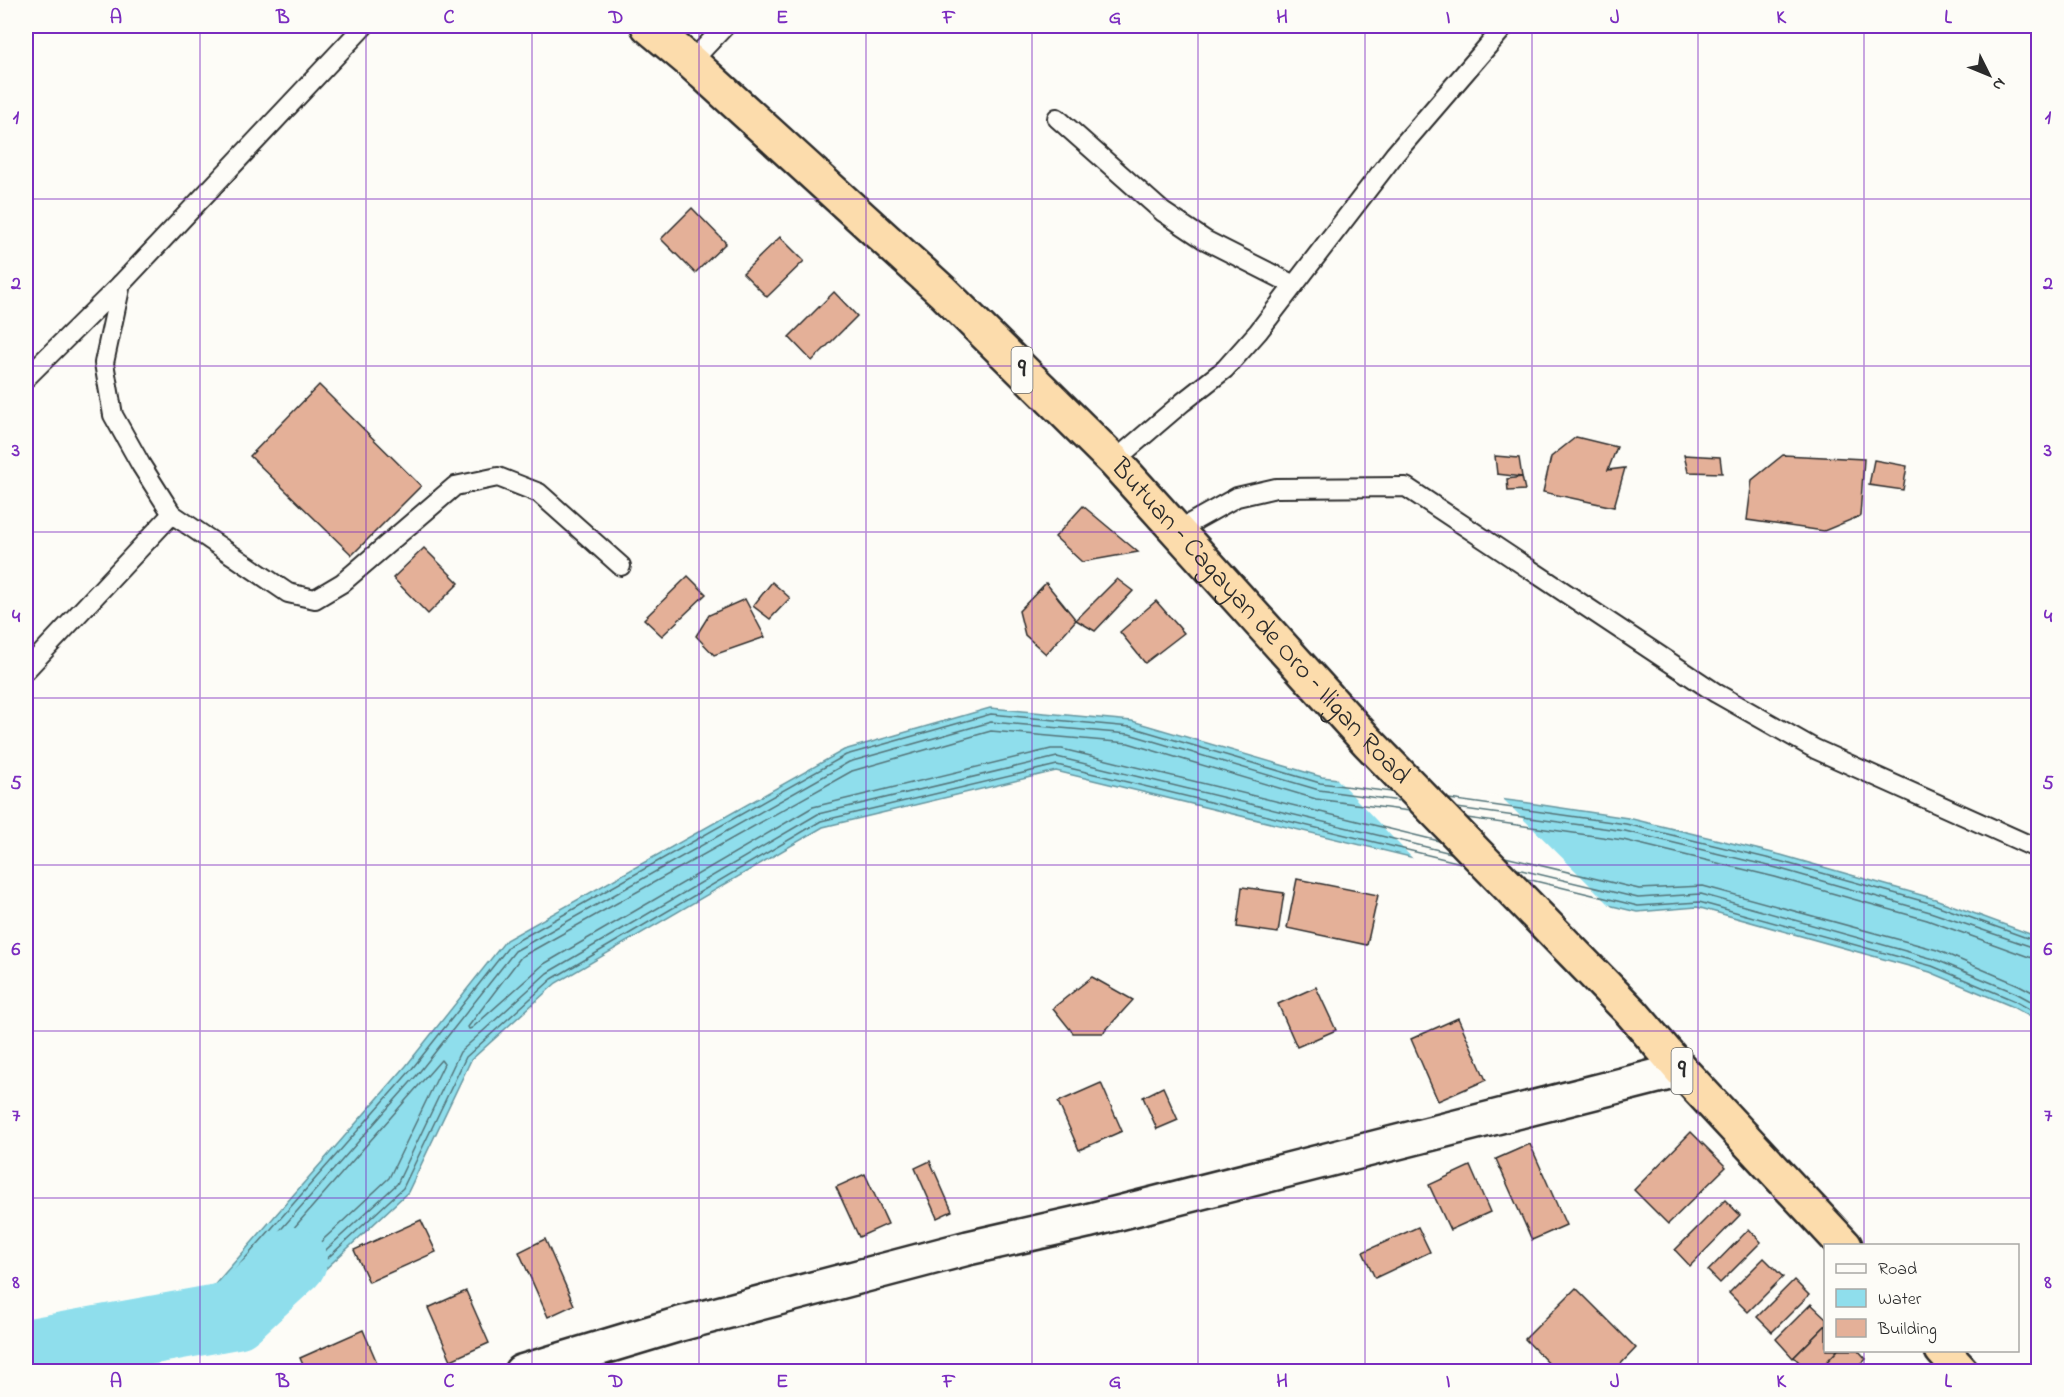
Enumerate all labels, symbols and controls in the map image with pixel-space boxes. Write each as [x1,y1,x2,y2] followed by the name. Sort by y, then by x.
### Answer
[110,4,122,33] text: A
[275,4,290,33] text: B
[444,4,455,33] text: C
[608,4,623,33] text: D
[776,4,788,33] text: E
[942,4,956,33] text: F
[1109,4,1122,33] text: G
[1276,4,1288,33] text: H
[1446,4,1451,33] text: I
[1610,4,1620,33] text: J
[1776,4,1787,33] text: K
[1944,4,1952,33] text: L
[1959,45,2019,105] north arrow
[1986,72,2011,96] text: N
[13,104,20,133] text: 1
[2045,104,2052,133] text: 1
[10,270,21,299] text: 2
[2042,270,2053,299] text: 2
[1012,347,1032,393] road number: 9
[11,437,20,466] text: 3
[2043,437,2052,466] text: 3
[1100,449,1419,794] street label: Butuan – Cagayan de Oro – Iligan Road
[12,603,21,632] text: 4
[2044,603,2053,632] text: 4
[10,770,22,799] text: 5
[2042,770,2054,799] text: 5
[12,936,21,965] text: 6
[2044,936,2053,965] text: 6
[1672,1048,1692,1094] road number: 9
[12,1102,21,1131] text: 7
[2044,1102,2053,1131] text: 7
[1824,1244,2019,1352] legend
[1878,1257,1917,1283] text: Road
[11,1269,20,1298] text: 8
[2043,1269,2052,1298] text: 8
[1878,1287,1922,1313] text: Water
[1877,1317,1937,1344] text: Building
[110,1368,122,1397] text: A
[275,1368,290,1397] text: B
[444,1368,455,1397] text: C
[608,1368,623,1397] text: D
[776,1368,788,1397] text: E
[942,1368,956,1397] text: F
[1109,1368,1122,1397] text: G
[1276,1368,1288,1397] text: H
[1446,1368,1451,1397] text: I
[1610,1368,1620,1397] text: J
[1776,1368,1787,1397] text: K
[1944,1368,1952,1397] text: L

